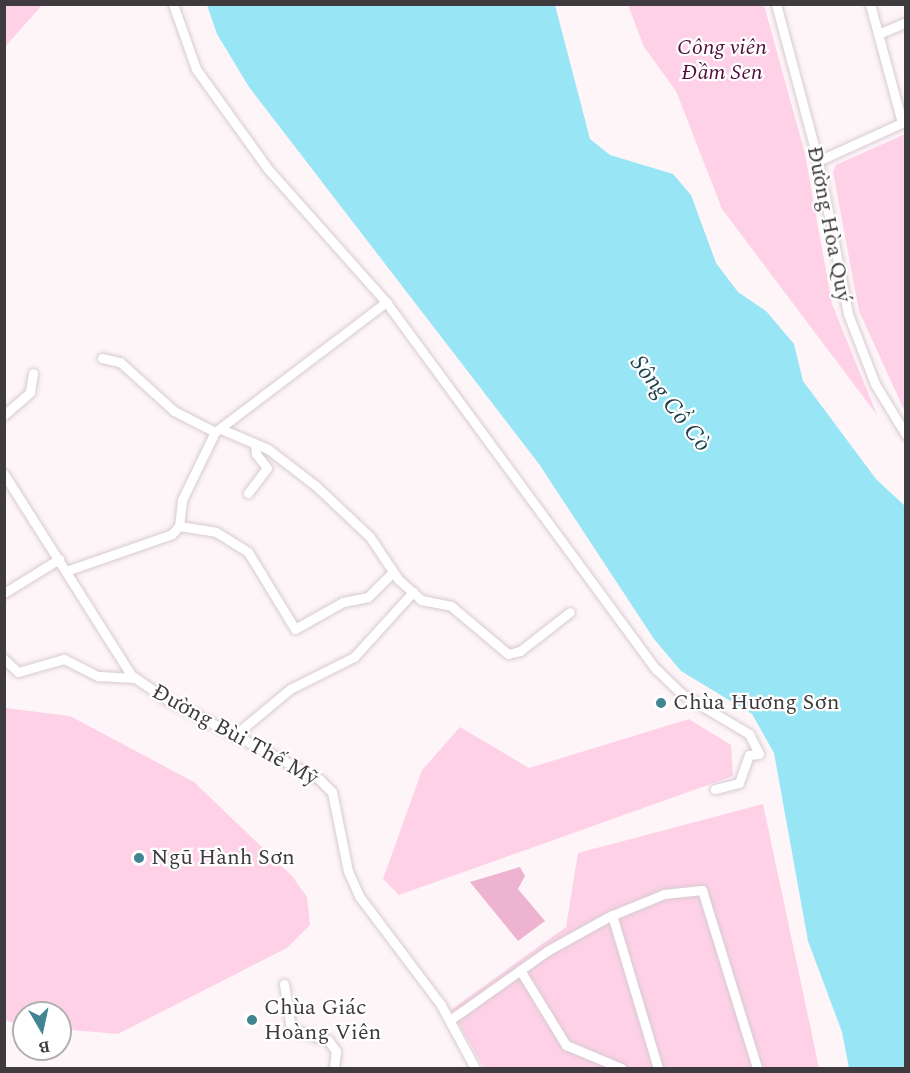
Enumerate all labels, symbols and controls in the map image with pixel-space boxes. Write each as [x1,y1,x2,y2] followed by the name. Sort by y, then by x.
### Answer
[677,34,767,86] park label: Công viên Đầm Sen
[801,144,857,304] street label: Đường Hòa Quý
[623,350,717,458] water label: Sông Cổ Cò
[147,678,323,792] street label: Đường Bùi Thế Mỹ
[673,690,839,716] place label: Chùa Hương Sơn
[654,696,668,710] marker: Chùa Hương Sơn
[151,845,295,871] place label: Ngũ Hành Sơn
[132,851,146,865] marker: Ngũ Hành Sơn
[264,994,381,1046] place label: Chùa Giác Hoàng Viên
[12,1001,72,1061] north arrow
[245,1013,259,1027] marker: Chùa Giác Hoàng Viên
[37,1034,52,1060] text: B

